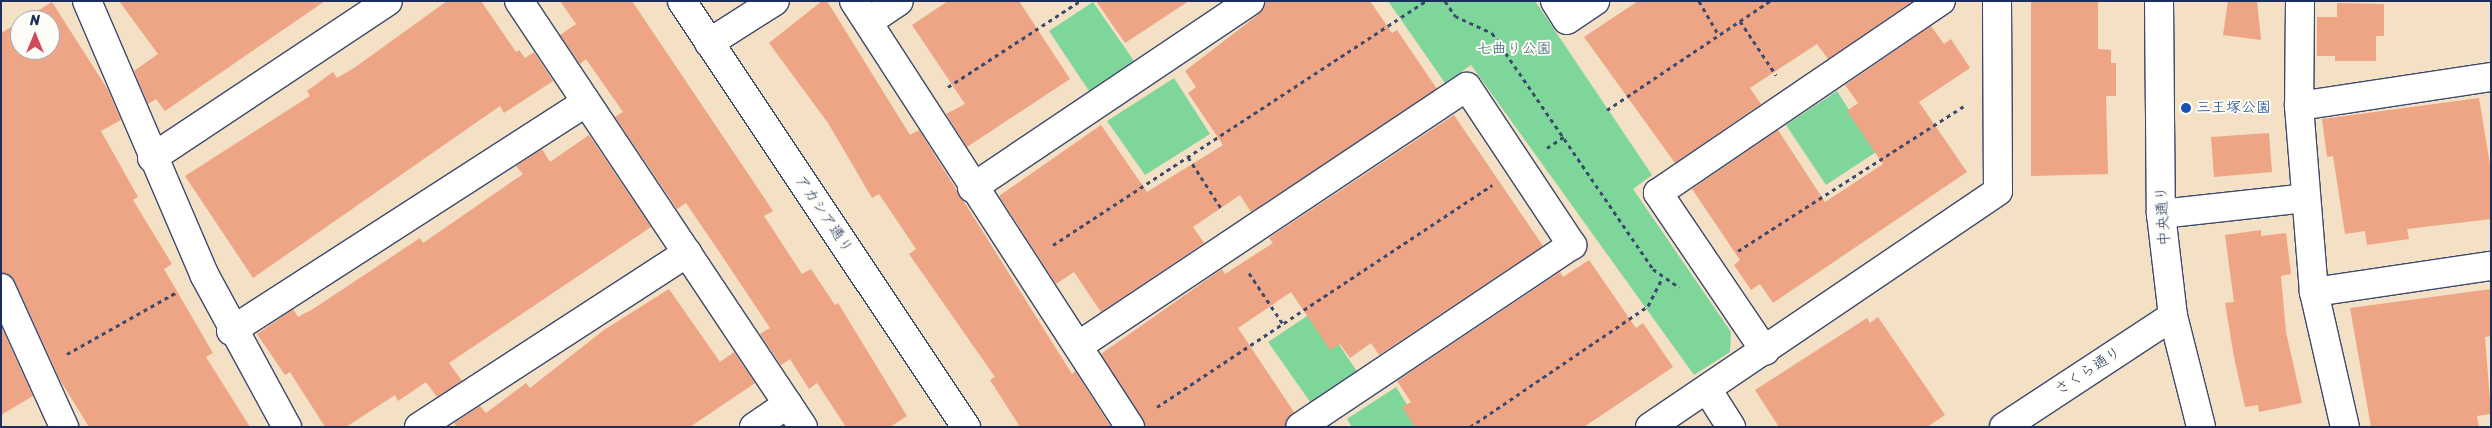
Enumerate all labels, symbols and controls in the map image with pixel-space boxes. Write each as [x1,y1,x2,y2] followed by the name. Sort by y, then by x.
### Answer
[30,8,40,33] text: N
[10,10,60,60] north arrow
[1477,40,1551,58] park label: 七曲り公園
[2196,99,2271,117] place label: 三王塚公園
[2180,102,2192,114] marker: 三王塚公園
[791,172,857,256] street label: アカシア通り
[2152,185,2174,247] street label: 中央通り
[2052,343,2124,399] street label: さくら通り

